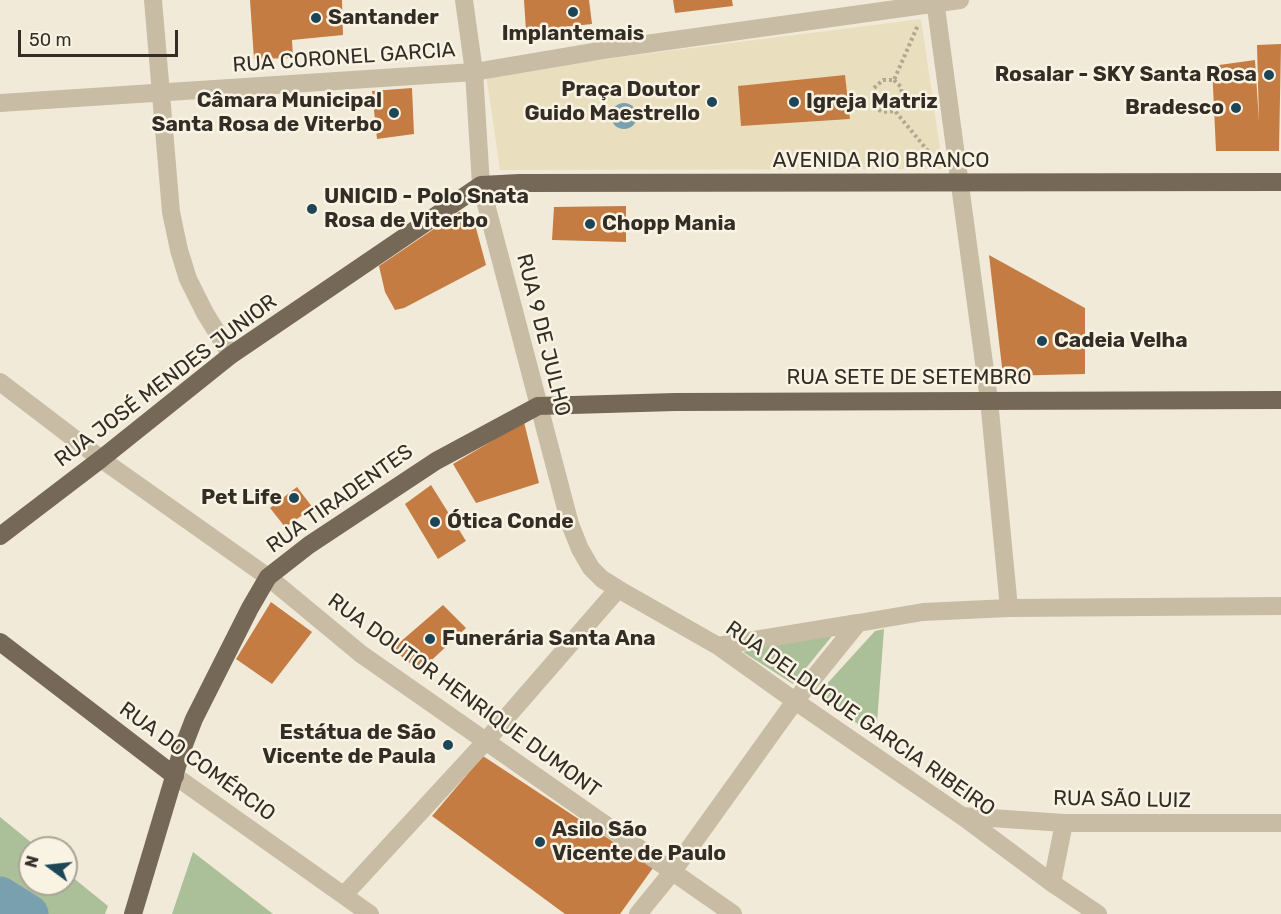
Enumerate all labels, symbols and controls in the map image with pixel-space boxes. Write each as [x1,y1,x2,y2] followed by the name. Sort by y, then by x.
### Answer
[328,5,439,31] place label: Santander
[566,5,580,19] marker: Implantemais
[309,11,323,25] marker: Santander
[21,18,182,56] scale bar
[502,21,644,47] place label: Implantemais
[29,29,72,51] text: 50 m
[232,38,456,78] street label: RUA CORONEL GARCIA
[995,62,1257,88] place label: Rosalar - SKY Santa Rosa
[1262,68,1276,82] marker: Rosalar - SKY Santa Rosa
[524,77,700,127] place label: Praça Doutor Guido Maestrello
[152,88,382,138] place label: Câmara Municipal Santa Rosa de Viterbo
[806,89,938,115] place label: Igreja Matriz
[705,95,719,109] marker: Praça Doutor Guido Maestrello
[787,95,801,109] marker: Igreja Matriz
[1125,95,1224,121] place label: Bradesco
[1229,101,1243,115] marker: Bradesco
[387,106,401,120] marker: Câmara Municipal Santa Rosa de Viterbo
[773,148,989,174] street label: AVENIDA RIO BRANCO
[324,184,529,234] place label: UNICID - Polo Snata Rosa de Viterbo
[305,202,319,216] marker: UNICID - Polo Snata Rosa de Viterbo
[602,211,736,237] place label: Chopp Mania
[583,217,597,231] marker: Chopp Mania
[511,251,575,419] street label: RUA 9 DE JULHO
[50,289,282,473] street label: RUA JOSÉ MENDES JUNIOR
[1054,328,1188,354] place label: Cadeia Velha
[1035,334,1049,348] marker: Cadeia Velha
[787,365,1031,391] street label: RUA SETE DE SETEMBRO
[262,439,418,559] street label: RUA TIRADENTES
[201,485,282,511] place label: Pet Life
[287,491,301,505] marker: Pet Life
[447,509,574,535] place label: Ótica Conde
[428,515,442,529] marker: Ótica Conde
[323,588,605,804] street label: RUA DOUTOR HENRIQUE DUMONT
[720,616,1000,822] street label: RUA DELDUQUE GARCIA RIBEIRO
[442,626,656,652] place label: Funerária Santa Ana
[423,632,437,646] marker: Funerária Santa Ana
[114,697,280,827] street label: RUA DO COMÉRCIO
[262,720,436,770] place label: Estátua de São Vicente de Paula
[441,738,455,752] marker: Estátua de São Vicente de Paula
[1053,786,1191,814] street label: RUA SÃO LUIZ
[552,817,726,867] place label: Asilo São Vicente de Paulo
[533,835,547,849] marker: Asilo São Vicente de Paulo
[18,836,78,896] north arrow
[21,854,43,870] text: N

